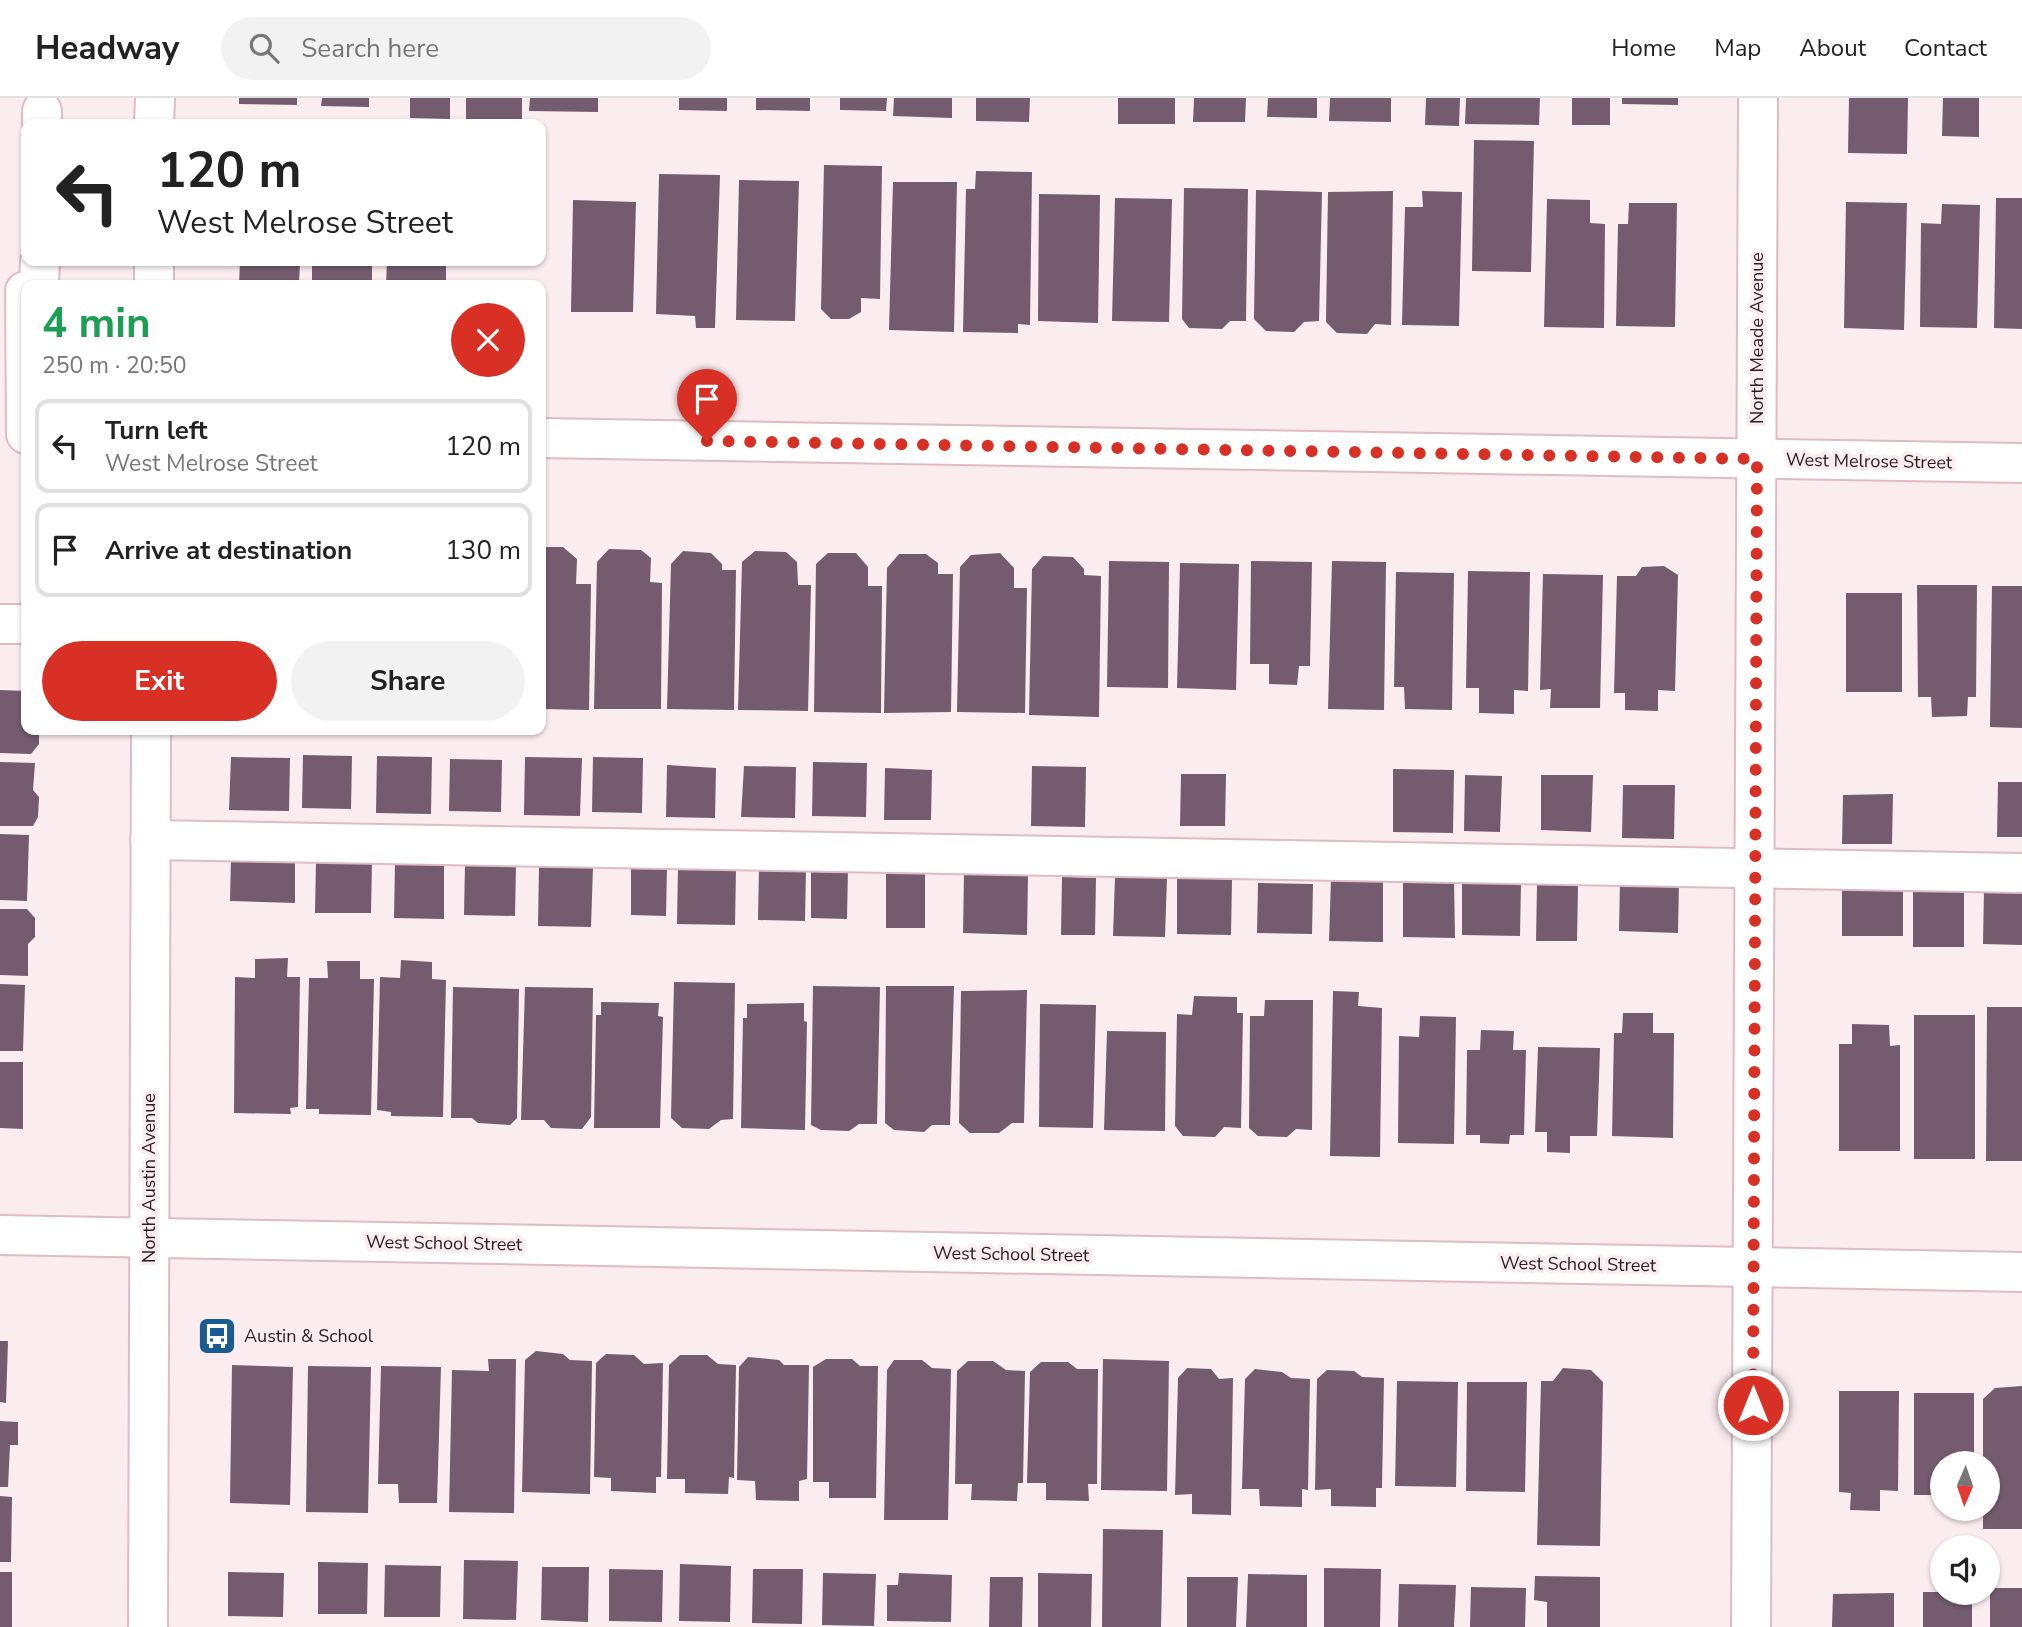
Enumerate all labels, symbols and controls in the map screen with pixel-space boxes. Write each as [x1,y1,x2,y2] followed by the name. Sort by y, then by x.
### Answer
[221,17,711,80] search box
[35,26,179,71] text: Headway
[245,29,283,67] icon: search
[301,31,439,66] text: Search here
[1611,32,1676,64] text: Home
[1714,32,1761,64] text: Map
[1799,32,1866,64] text: About
[1904,32,1987,64] text: Contact
[157,137,301,204] text: 120 m
[42,147,133,238] icon: left
[157,201,453,244] text: West Melrose Street
[1745,252,1769,424] street label: North Meade Avenue
[42,295,151,352] text: 4 min
[451,303,525,377] button: close
[42,350,187,381] text: 250 m · 20:50
[677,369,737,441] pin
[688,380,726,418] icon: arrive
[105,413,208,448] text: Turn left
[46,427,84,465] icon: left
[445,429,521,464] text: 120 m
[105,448,318,479] text: West Melrose Street
[1786,448,1953,474] street label: West Melrose Street
[46,531,84,569] icon: arrive
[105,533,352,568] text: Arrive at destination
[445,533,521,568] text: 130 m
[42,641,277,721] button: Exit
[291,641,525,721] button: Share
[137,1093,161,1263] street label: North Austin Avenue
[366,1230,523,1256] street label: West School Street
[933,1241,1090,1267] street label: West School Street
[1500,1251,1657,1277] street label: West School Street
[196,1315,238,1357] bus stop icon: Austin & School
[244,1324,374,1348] place label: Austin & School
[1716,1368,1790,1442] position arrow
[1930,1451,2000,1521] north arrow
[1930,1451,2000,1605] map controls
[1930,1535,2000,1605] button: sound

